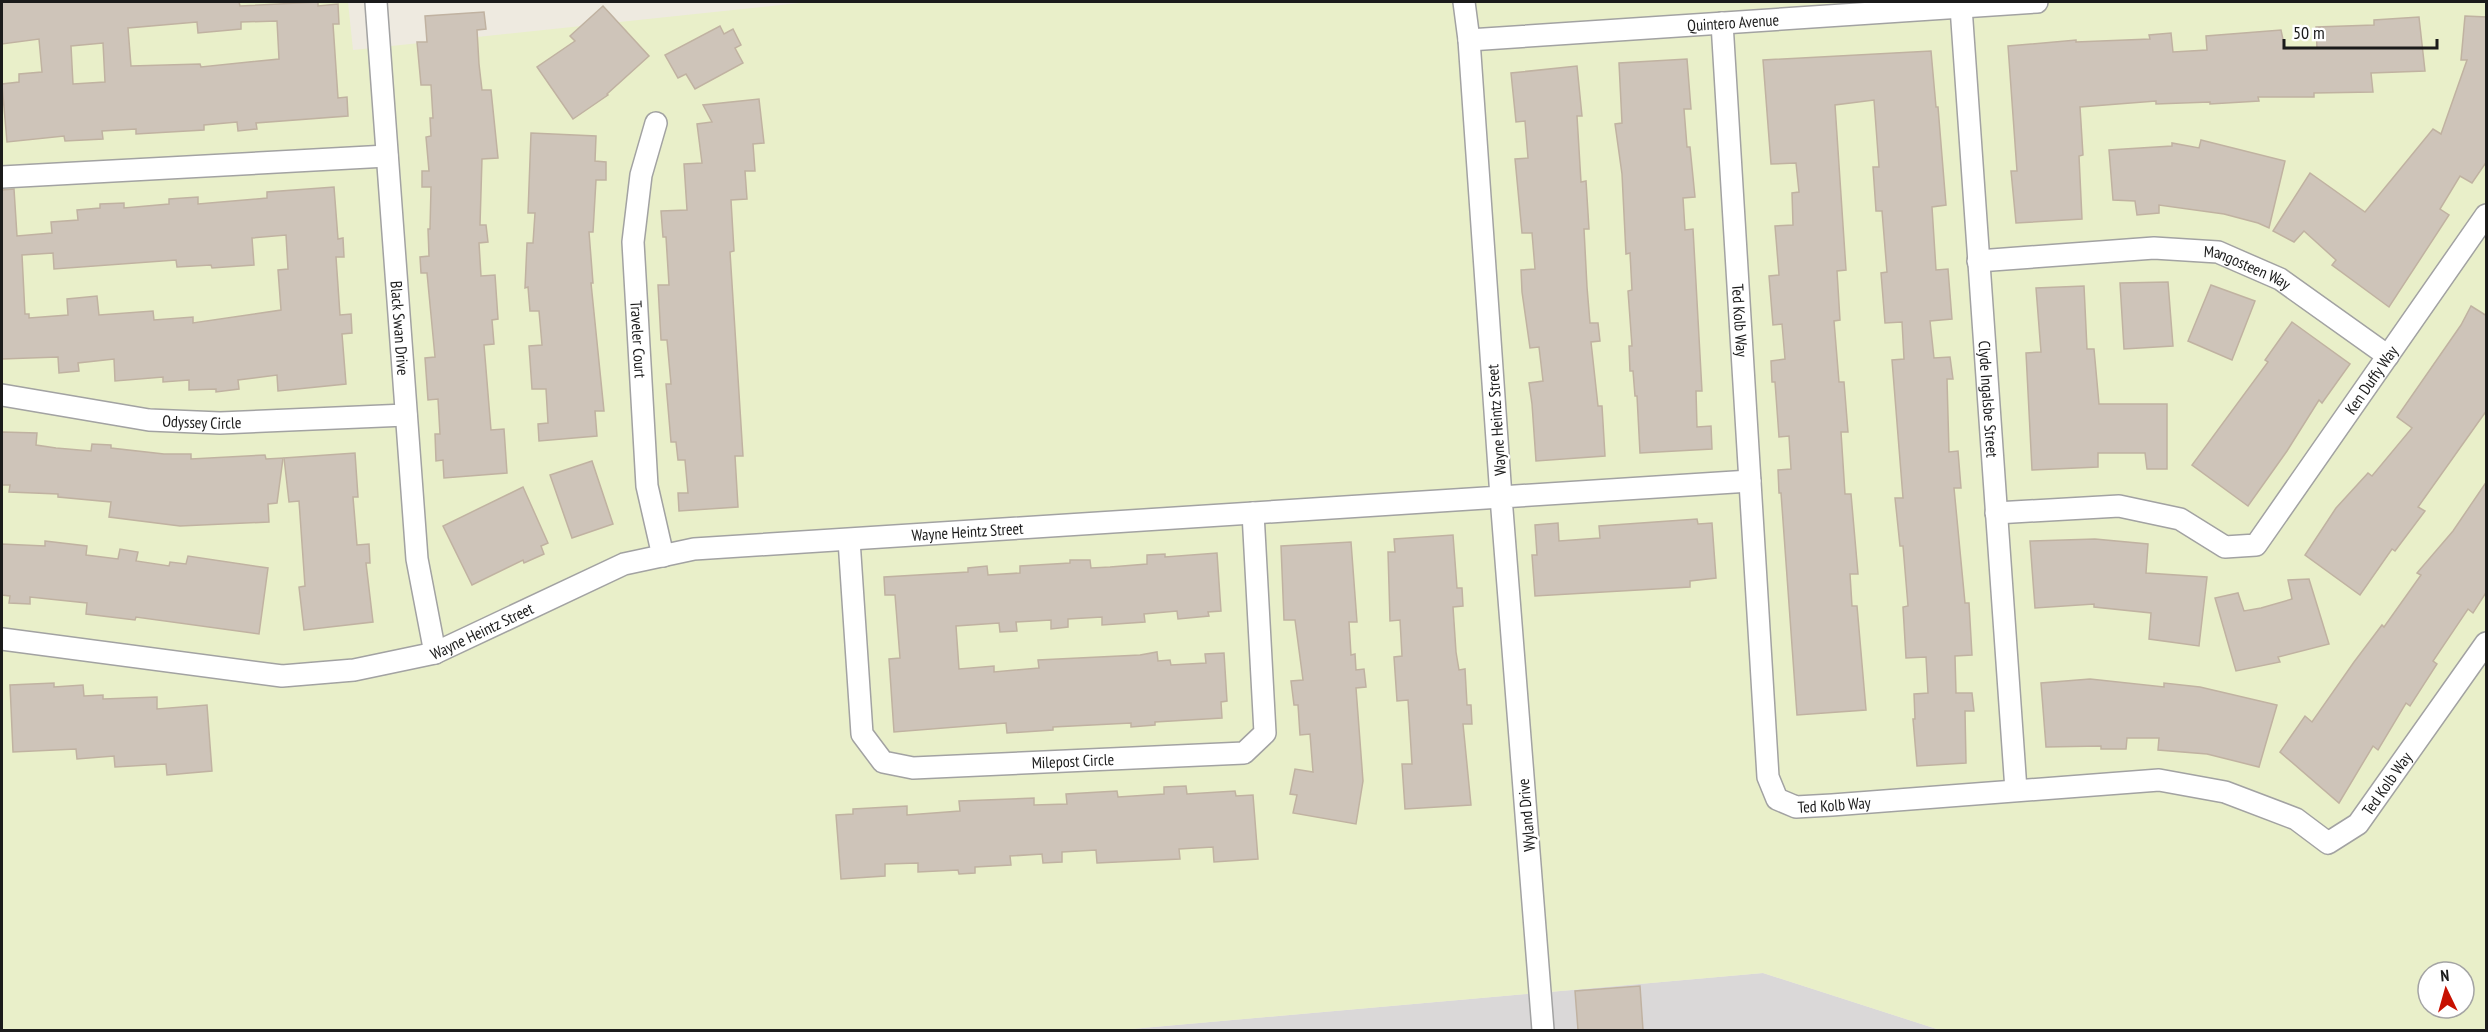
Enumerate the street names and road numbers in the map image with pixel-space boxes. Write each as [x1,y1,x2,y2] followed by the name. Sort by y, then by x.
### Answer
[1687,9,1780,35] street label: Quintero Avenue
[2203,241,2295,294] street label: Mangosteen Way
[387,280,413,376] street label: Black Swan Drive
[1728,283,1752,358] street label: Ted Kolb Way
[626,300,651,379] street label: Traveler Court
[1974,340,2003,459] street label: Clyde Ingalsbe Street
[2340,342,2402,418] street label: Ken Duffy Way
[1482,363,1510,476] street label: Wayne Heintz Street
[162,411,242,433] street label: Odyssey Circle
[911,518,1024,545] street label: Wayne Heintz Street
[427,598,537,664] street label: Wayne Heintz Street
[2357,748,2416,819] street label: Ted Kolb Way
[1031,749,1114,773] street label: Milepost Circle
[1513,778,1539,852] street label: Wyland Drive
[1797,792,1871,817] street label: Ted Kolb Way

